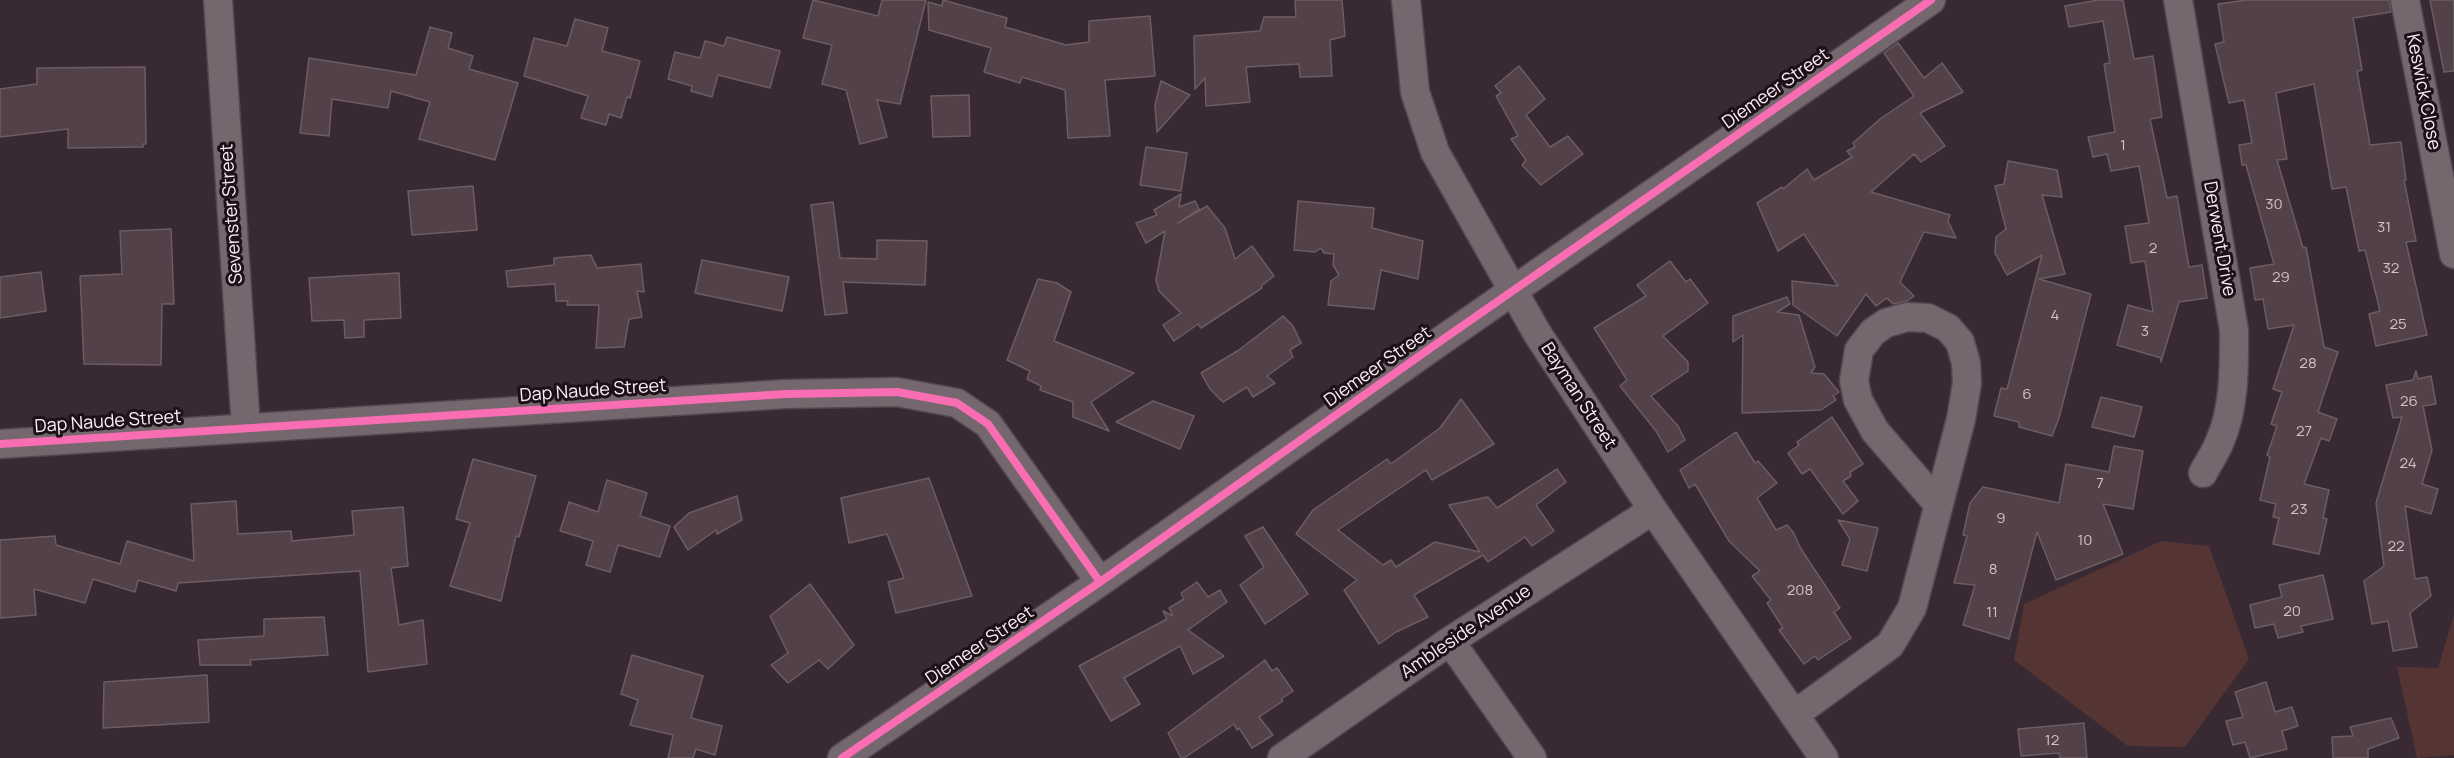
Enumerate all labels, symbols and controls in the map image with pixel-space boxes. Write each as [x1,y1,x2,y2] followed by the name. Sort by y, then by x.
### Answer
[2401,32,2445,152] street label: Keswick Close
[1718,44,1834,134] street label: Diemeer Street
[2120,137,2126,155] house number: 1
[216,143,248,285] street label: Sevenster Street
[2198,180,2240,298] street label: Derwent Drive
[2265,196,2283,214] house number: 30
[2377,219,2391,237] house number: 31
[2149,240,2157,258] house number: 2
[2383,260,2399,278] house number: 32
[2272,269,2290,287] house number: 29
[2051,307,2059,325] house number: 4
[2389,316,2407,334] house number: 25
[1320,322,1436,412] street label: Diemeer Street
[2141,323,2149,341] house number: 3
[1536,339,1620,453] street label: Bayman Street
[2299,355,2317,373] house number: 28
[519,375,667,407] street label: Dap Naude Street
[2022,386,2032,404] house number: 6
[2400,393,2418,411] house number: 26
[34,406,182,438] street label: Dap Naude Street
[2296,423,2312,441] house number: 27
[2399,455,2417,473] house number: 24
[2096,475,2104,493] house number: 7
[2291,501,2307,519] house number: 23
[1996,510,2006,528] house number: 9
[2078,532,2092,550] house number: 10
[2387,538,2405,556] house number: 22
[1989,561,1997,579] house number: 8
[1397,581,1535,683] street label: Ambleside Avenue
[1787,582,1813,600] house number: 208
[922,602,1038,690] street label: Diemeer Street
[2283,603,2301,621] house number: 20
[1986,604,1998,622] house number: 11
[2045,732,2059,750] house number: 12

